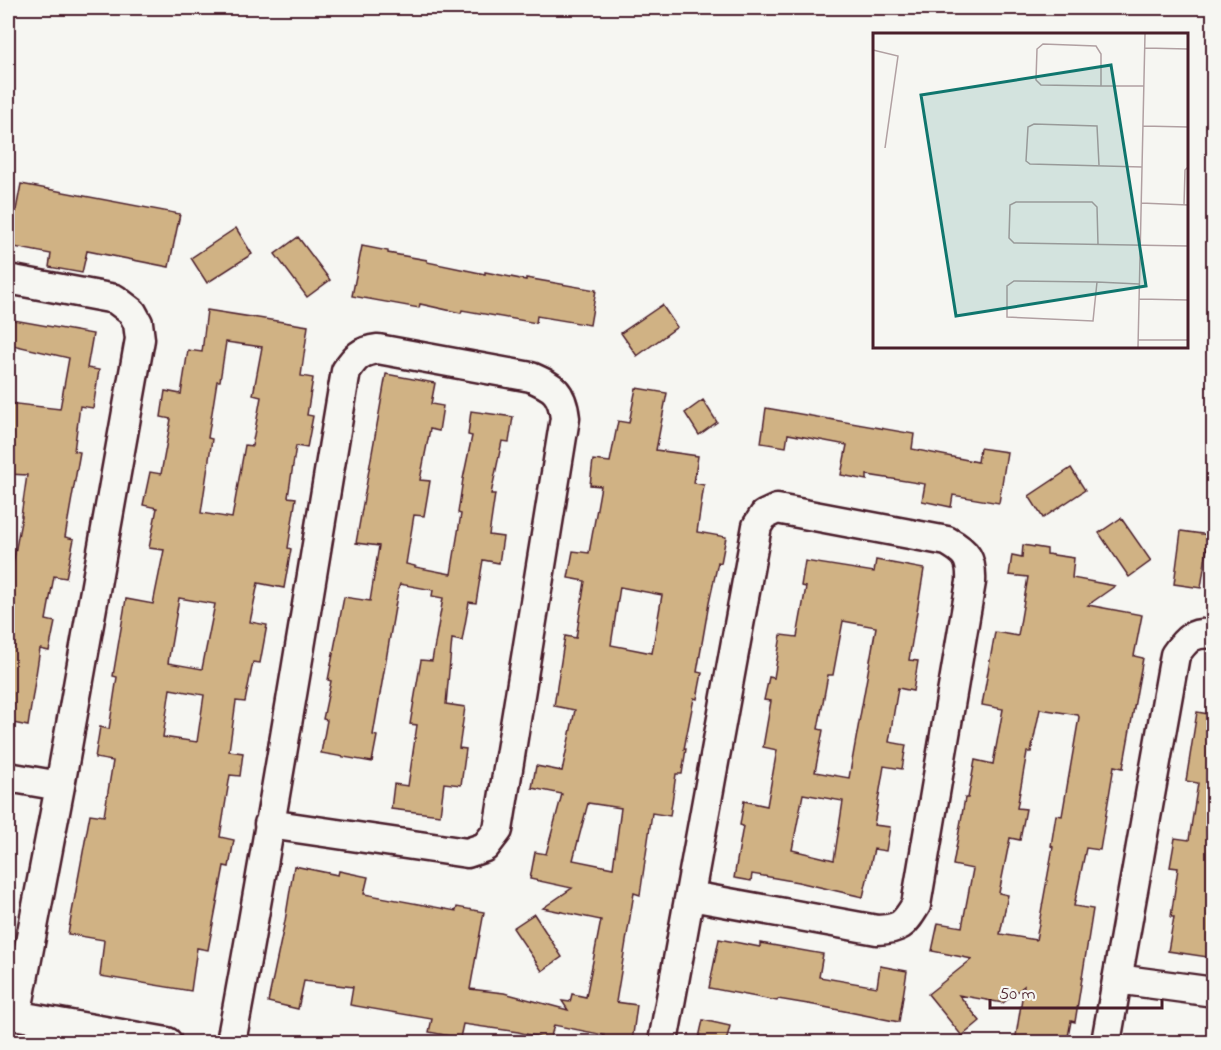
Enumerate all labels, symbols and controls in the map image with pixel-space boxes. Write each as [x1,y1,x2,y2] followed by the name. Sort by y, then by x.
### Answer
[873,33,1188,348] inset map
[990,972,1162,1010] scale bar
[999,982,1036,1008] text: 50 m

